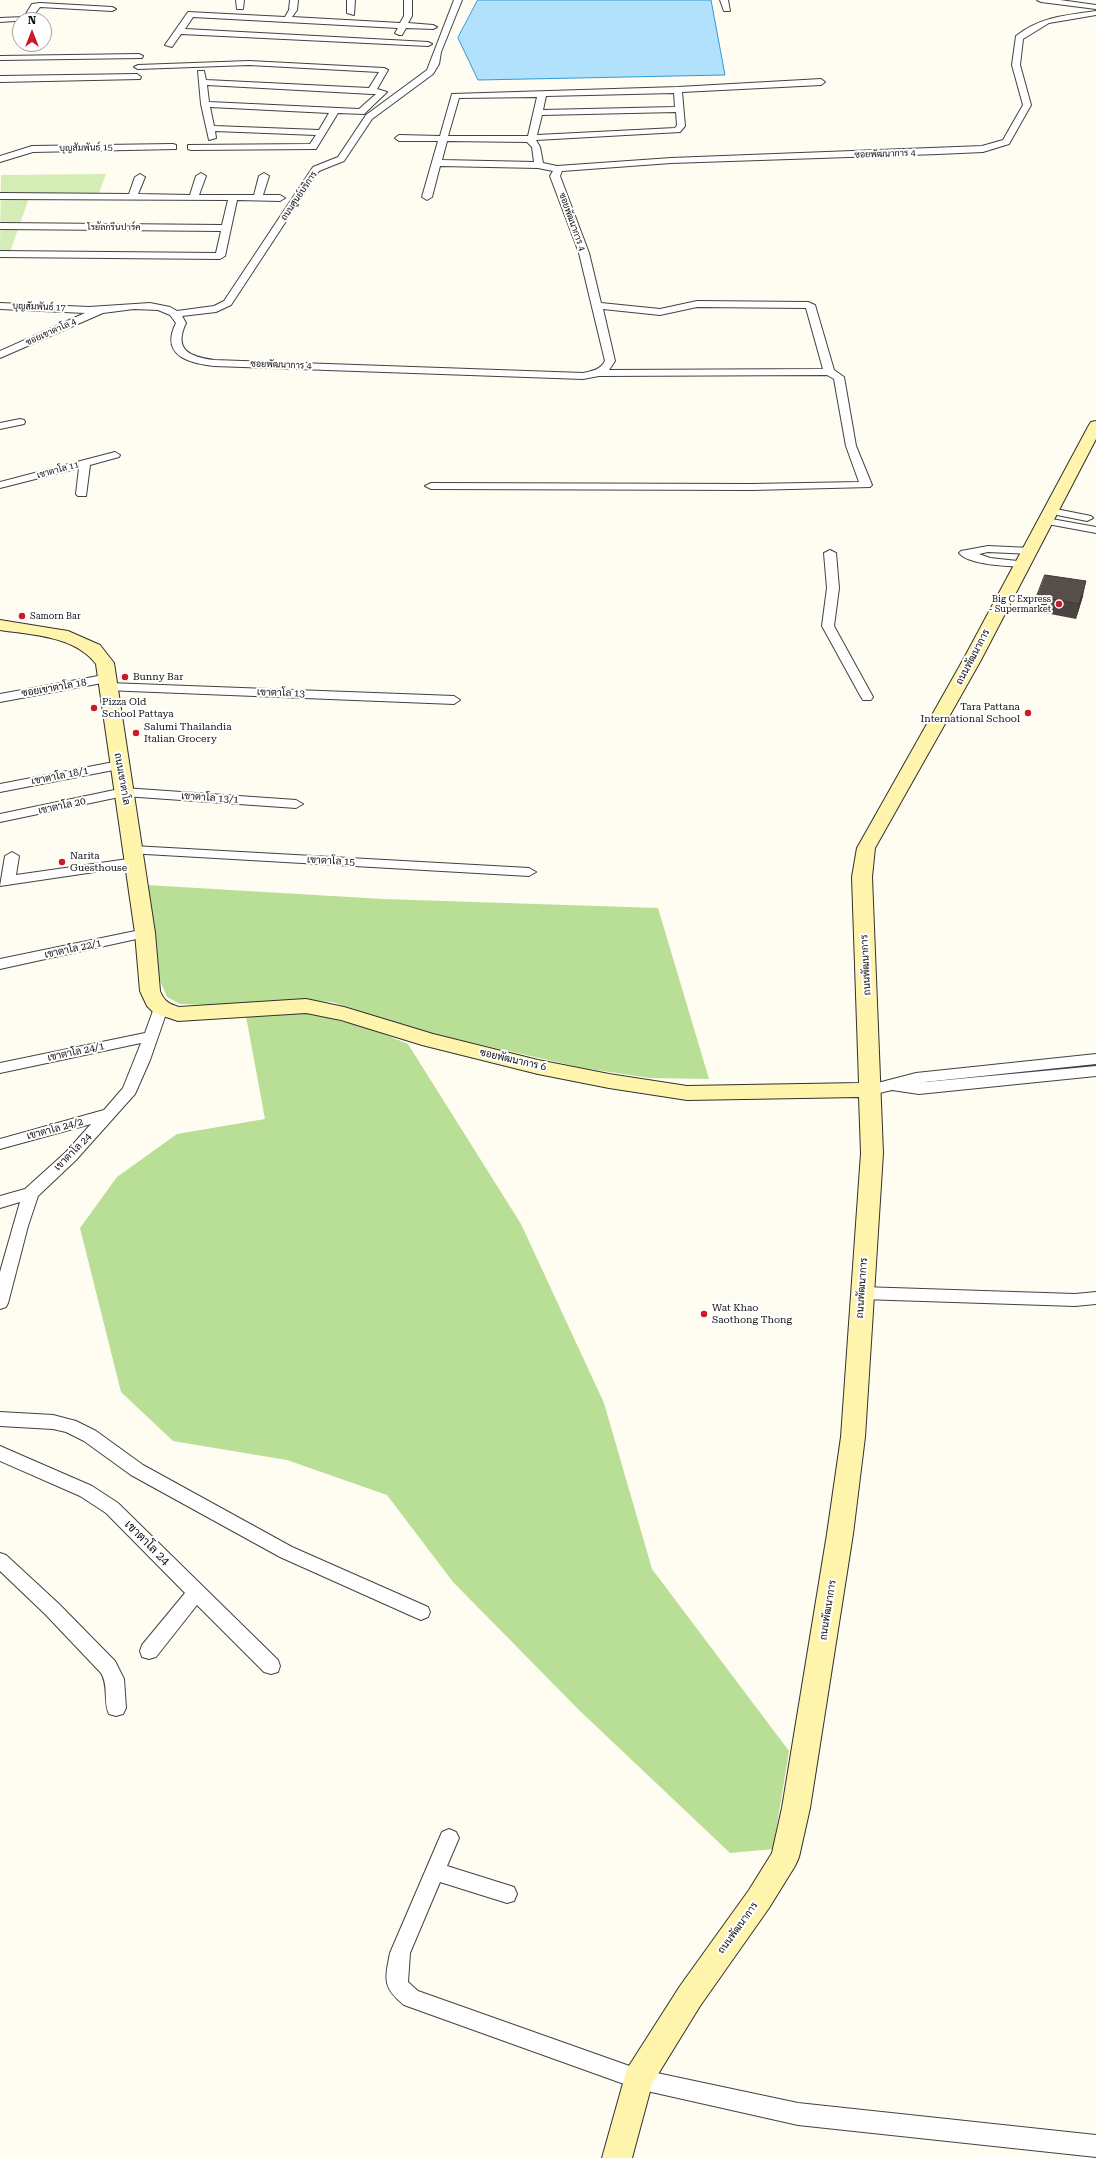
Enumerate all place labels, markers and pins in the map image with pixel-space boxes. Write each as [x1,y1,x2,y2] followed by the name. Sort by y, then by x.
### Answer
[988,594,1051,615] place label: Big C Express - Supermarket
[1054,599,1064,609] marker: Big C Express - Supermarket
[17,611,27,621] marker: Samorn Bar
[30,611,81,621] place label: Samorn Bar
[133,671,183,683] place label: Bunny Bar
[120,672,130,682] marker: Bunny Bar
[102,696,174,720] place label: Pizza Old School Pattaya
[920,701,1020,724] place label: Tara Pattana International School
[89,703,99,713] marker: Pizza Old School Pattaya
[1023,708,1033,718] marker: Tara Pattana International School
[144,721,232,744] place label: Salumi Thailandia Italian Grocery
[131,728,141,738] marker: Salumi Thailandia Italian Grocery
[70,850,127,874] place label: Narita Guesthouse
[57,857,67,867] marker: Narita Guesthouse
[712,1302,792,1326] place label: Wat Khao Saothong Thong
[699,1309,709,1319] marker: Wat Khao Saothong Thong

